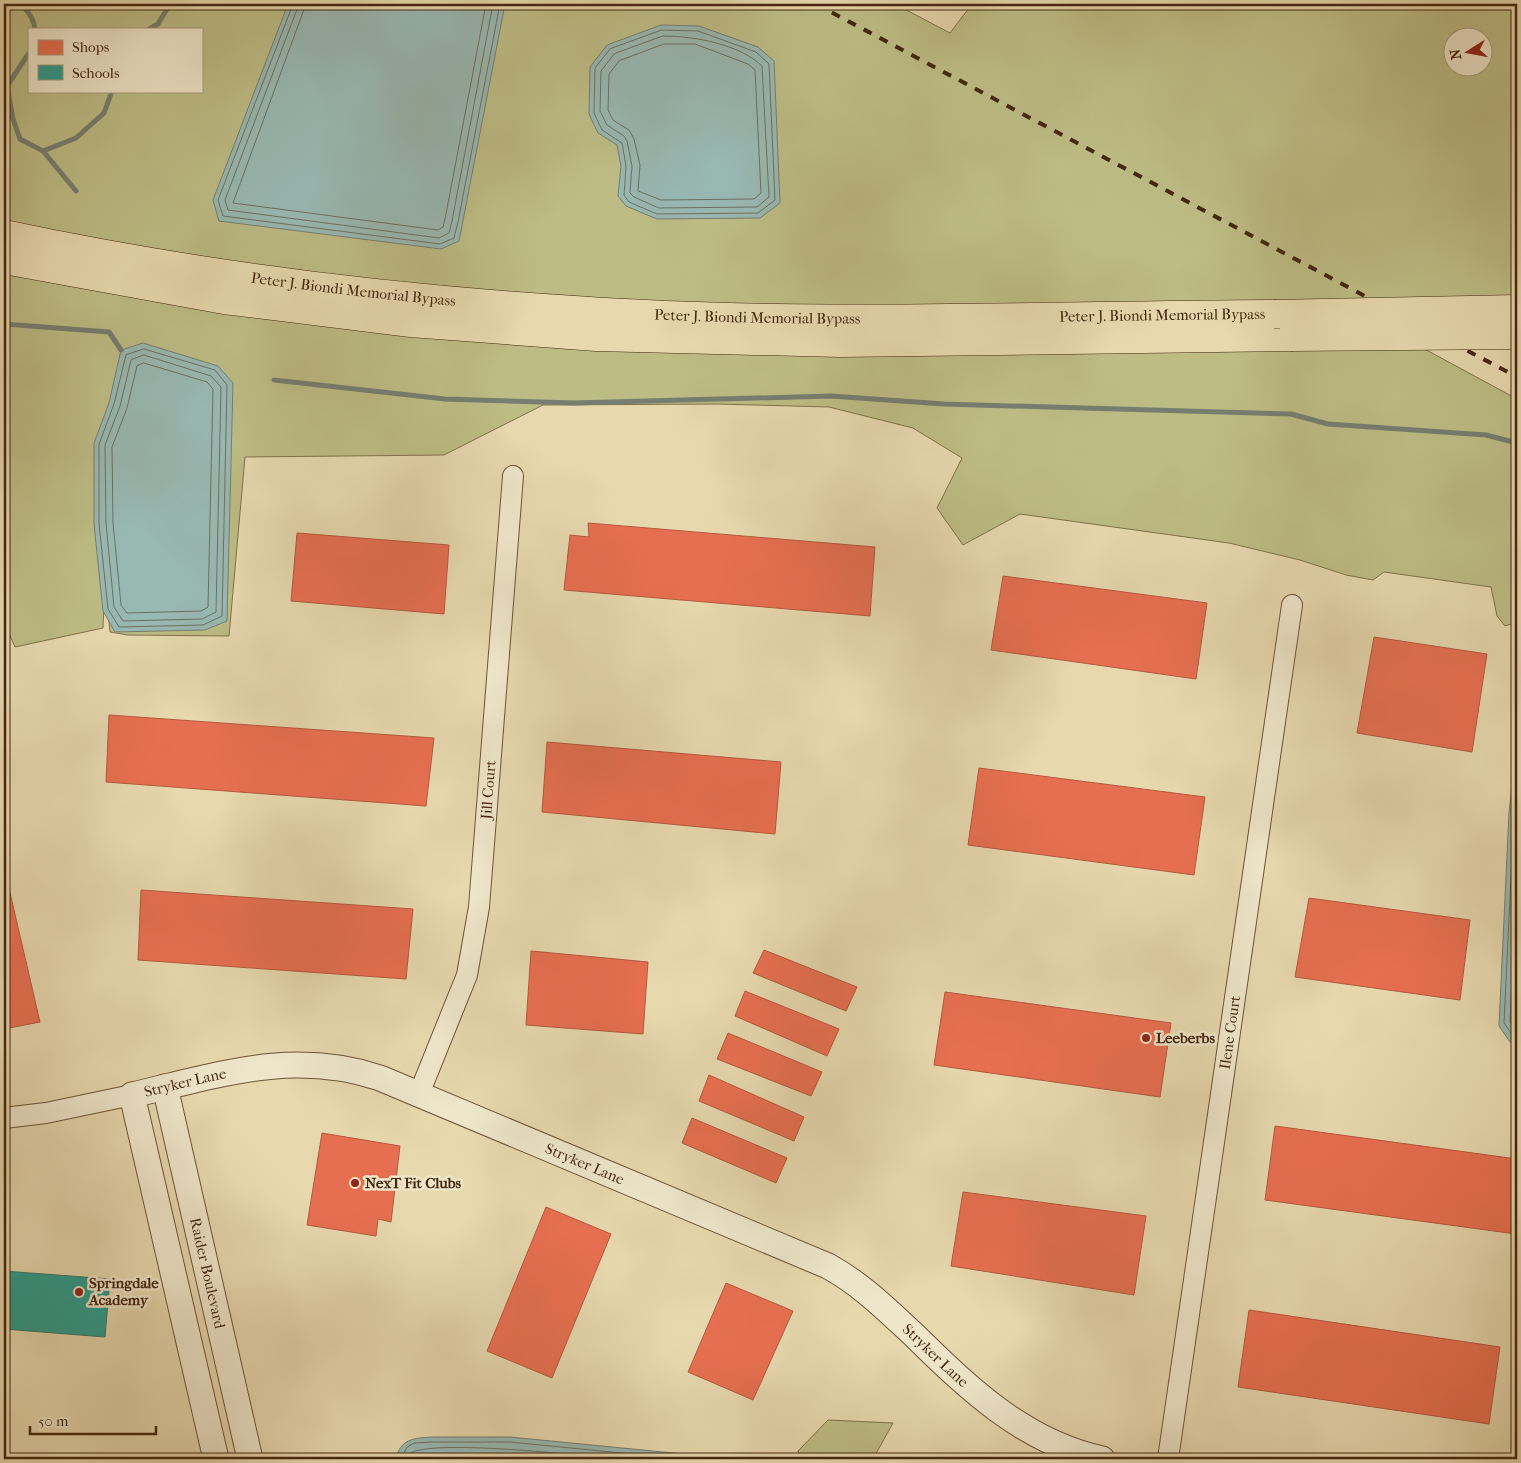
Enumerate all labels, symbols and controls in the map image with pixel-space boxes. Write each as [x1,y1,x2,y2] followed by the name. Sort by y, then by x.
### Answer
[28,28,202,92] legend
[1444,28,1494,78] north arrow
[72,38,110,56] text: Shops
[1446,47,1465,61] text: N
[72,64,120,82] text: Schools
[250,269,457,310] street label: Peter J. Biondi Memorial Bypass
[654,305,861,328] street label: Peter J. Biondi Memorial Bypass
[1059,305,1266,326] street label: Peter J. Biondi Memorial Bypass
[477,759,500,821] street label: Jill Court
[1216,994,1244,1071] street label: Ilene Court
[1156,1029,1215,1047] place label: Leeberbs
[1140,1032,1152,1044] marker: Leeberbs
[142,1064,228,1101] street label: Stryker Lane
[542,1139,627,1189] street label: Stryker Lane
[365,1174,462,1192] place label: NexT Fit Clubs
[349,1177,361,1189] marker: NexT Fit Clubs
[186,1216,229,1331] street label: Raider Boulevard
[88,1274,159,1309] place label: Springdale Academy
[73,1286,85,1298] marker: Springdale Academy
[899,1320,972,1391] street label: Stryker Lane
[30,1403,156,1435] scale bar
[38,1412,69,1430] text: 50 m

